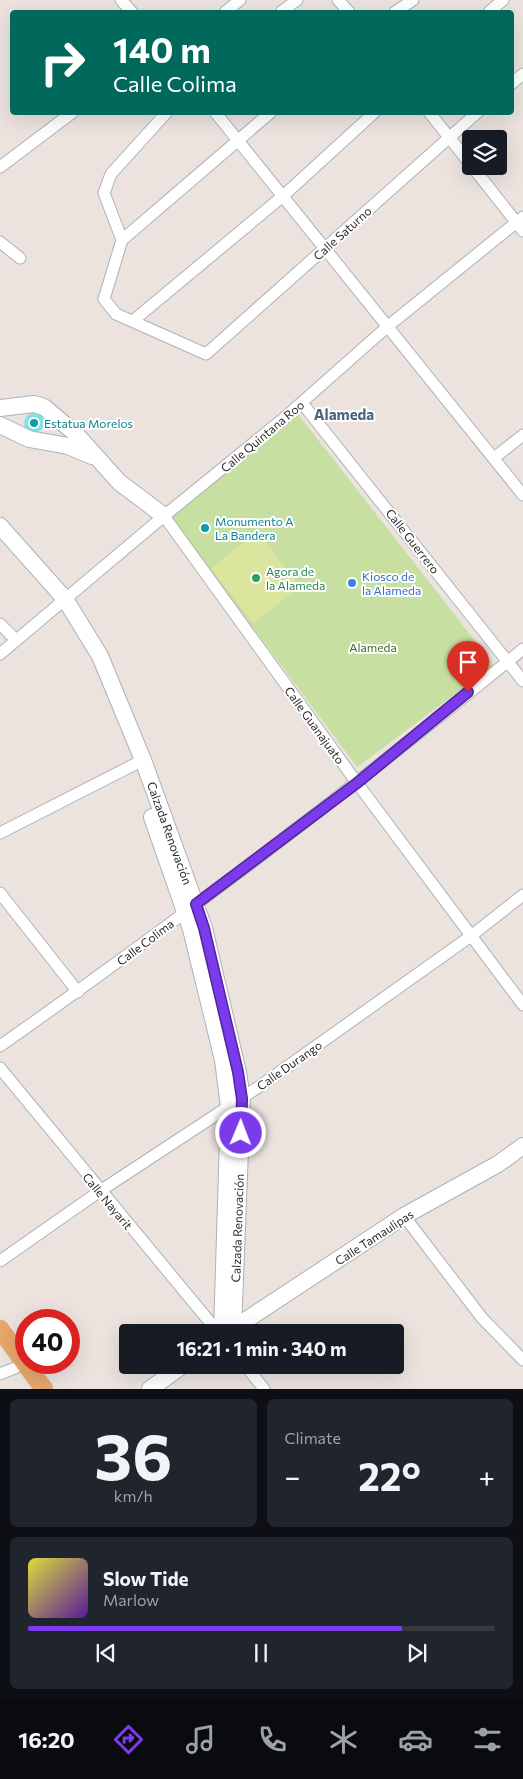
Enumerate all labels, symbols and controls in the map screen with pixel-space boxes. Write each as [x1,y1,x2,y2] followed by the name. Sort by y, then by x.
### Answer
[113,27,211,70] text: 140 m
[30,30,95,95] icon: right
[113,70,237,97] text: Calle Colima
[462,130,507,175] map controls
[462,130,507,175] button: layers
[310,203,374,263] street label: Calle Saturno
[218,397,306,475] street label: Calle Quintana Roo
[314,405,374,423] district label: Alameda
[44,416,133,430] place label: Estatua Morelos
[28,417,40,429] marker: Estatua Morelos
[383,506,443,576] street label: Calle Guerrero
[215,514,293,542] place label: Monumento A La Bandera
[199,522,211,534] marker: Monumento A La Bandera
[266,564,325,592] place label: Agora de la Alameda
[362,569,421,597] place label: Kiosco de la Alameda
[250,572,262,584] marker: Agora de la Alameda
[346,577,358,589] marker: Kiosco de la Alameda
[349,640,397,654] park label: Alameda
[447,641,489,692] pin
[454,648,482,676] icon: arrive
[282,684,348,766] street label: Calle Guanajuato
[145,780,195,886] street label: Calzada Renovación
[114,916,176,968] street label: Calle Colima
[254,1037,324,1093] street label: Calle Durango
[214,1106,266,1158] position arrow
[80,1170,136,1232] street label: Calle Nayarit
[228,1174,246,1282] street label: Calzada Renovación
[332,1206,416,1268] street label: Calle Tamaulipas
[15,1309,80,1374] speed limit sign: 40
[177,1337,346,1360] text: 16:21 · 1 min · 340 m
[94,1414,172,1493] text: 36
[285,1428,341,1447] text: Climate
[358,1452,421,1499] text: 22°
[285,1459,300,1493] text: −
[479,1459,495,1493] text: +
[114,1486,153,1505] text: km/h
[103,1567,189,1590] text: Slow Tide
[103,1590,159,1609] text: Marlow
[92,1639,120,1667] icon: previous
[247,1639,275,1667] icon: pause
[403,1639,431,1667] icon: next
[111,1722,146,1757] icon: directions
[183,1722,218,1757] icon: music
[255,1722,290,1757] icon: phone
[326,1722,361,1757] icon: climate
[398,1722,433,1757] icon: car
[470,1722,505,1757] icon: filters
[18,1726,75,1753] text: 16:20

